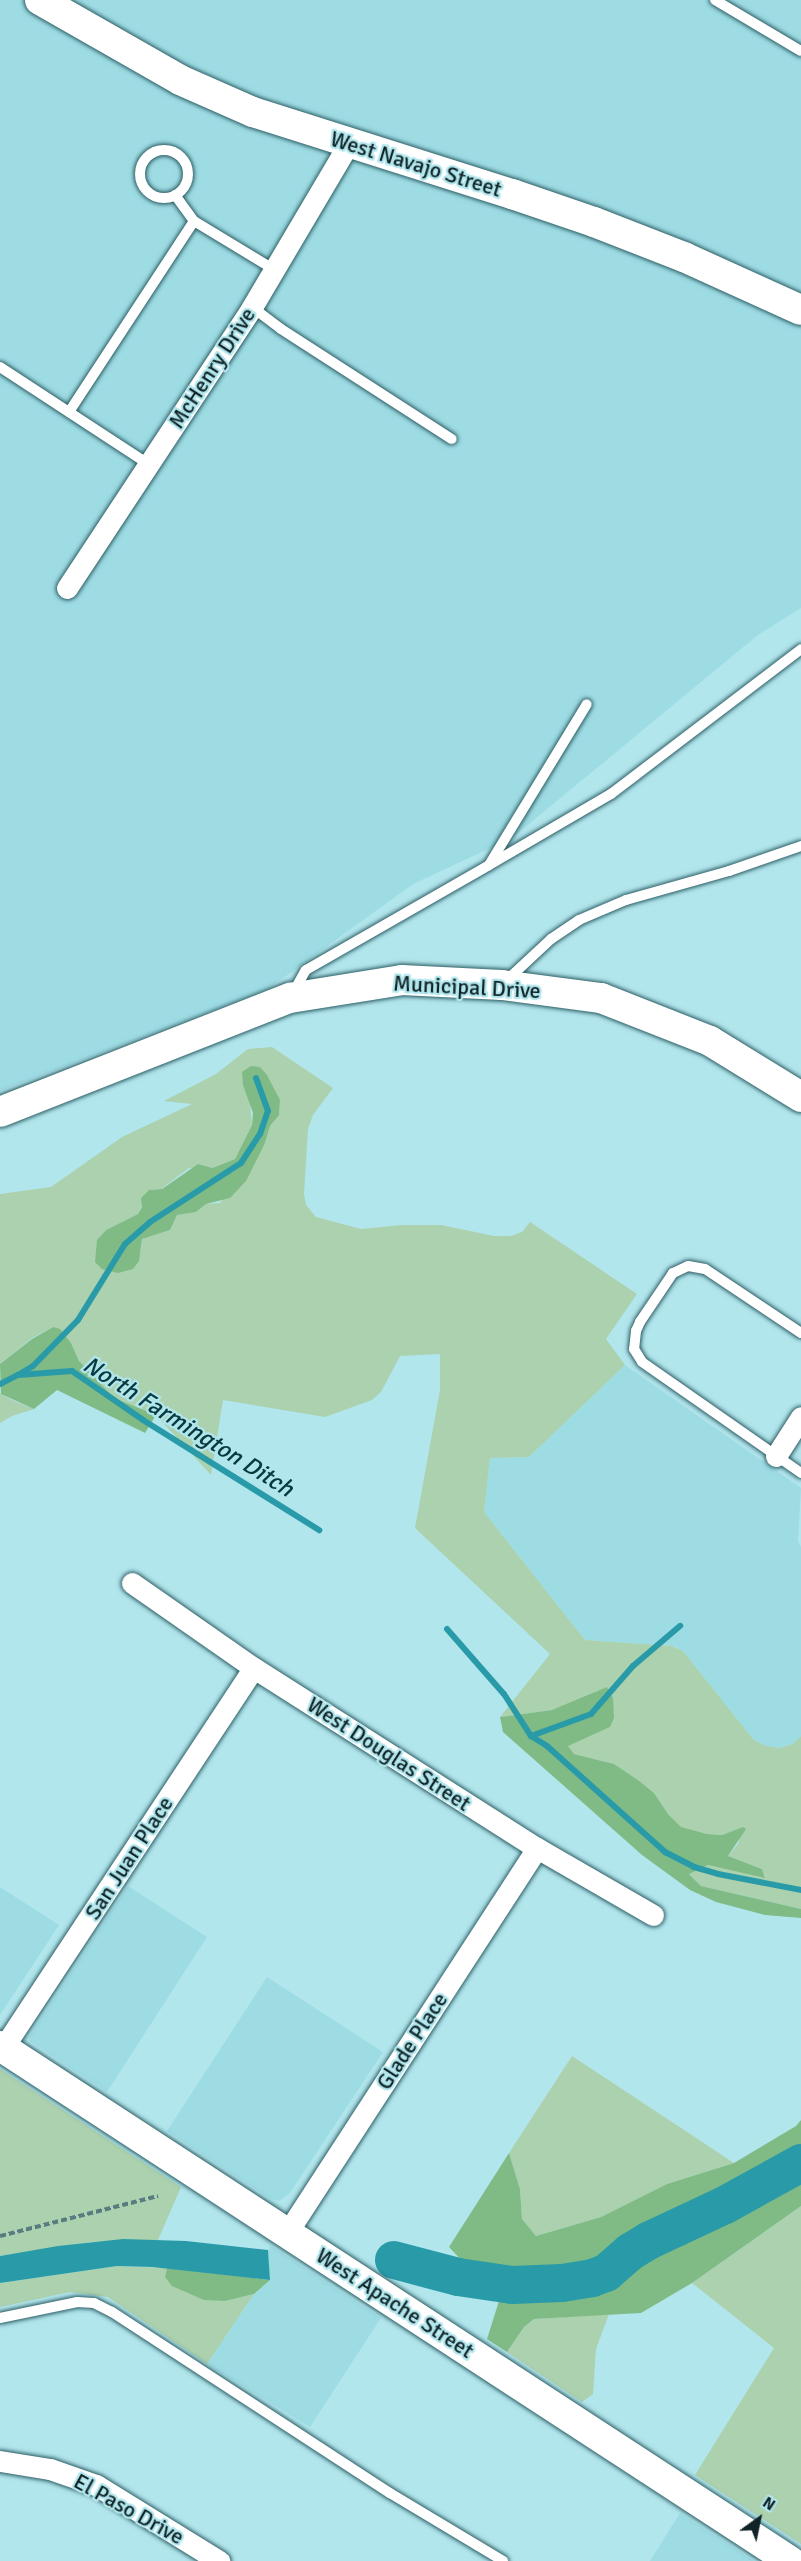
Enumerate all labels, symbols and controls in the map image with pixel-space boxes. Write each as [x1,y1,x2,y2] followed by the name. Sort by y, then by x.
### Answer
[327,125,505,203] street label: West Navajo Street
[163,303,261,433] street label: McHenry Drive
[393,970,541,1004] street label: Municipal Drive
[78,1351,298,1503] water label: North Farmington Ditch
[302,1691,476,1817] street label: West Douglas Street
[79,1792,179,1924] street label: San Juan Place
[371,1987,453,2095] street label: Glade Place
[311,2242,479,2364] street label: West Apache Street
[69,2468,189,2550] street label: El Paso Drive
[729,2489,789,2549] north arrow
[759,2492,779,2515] text: N

